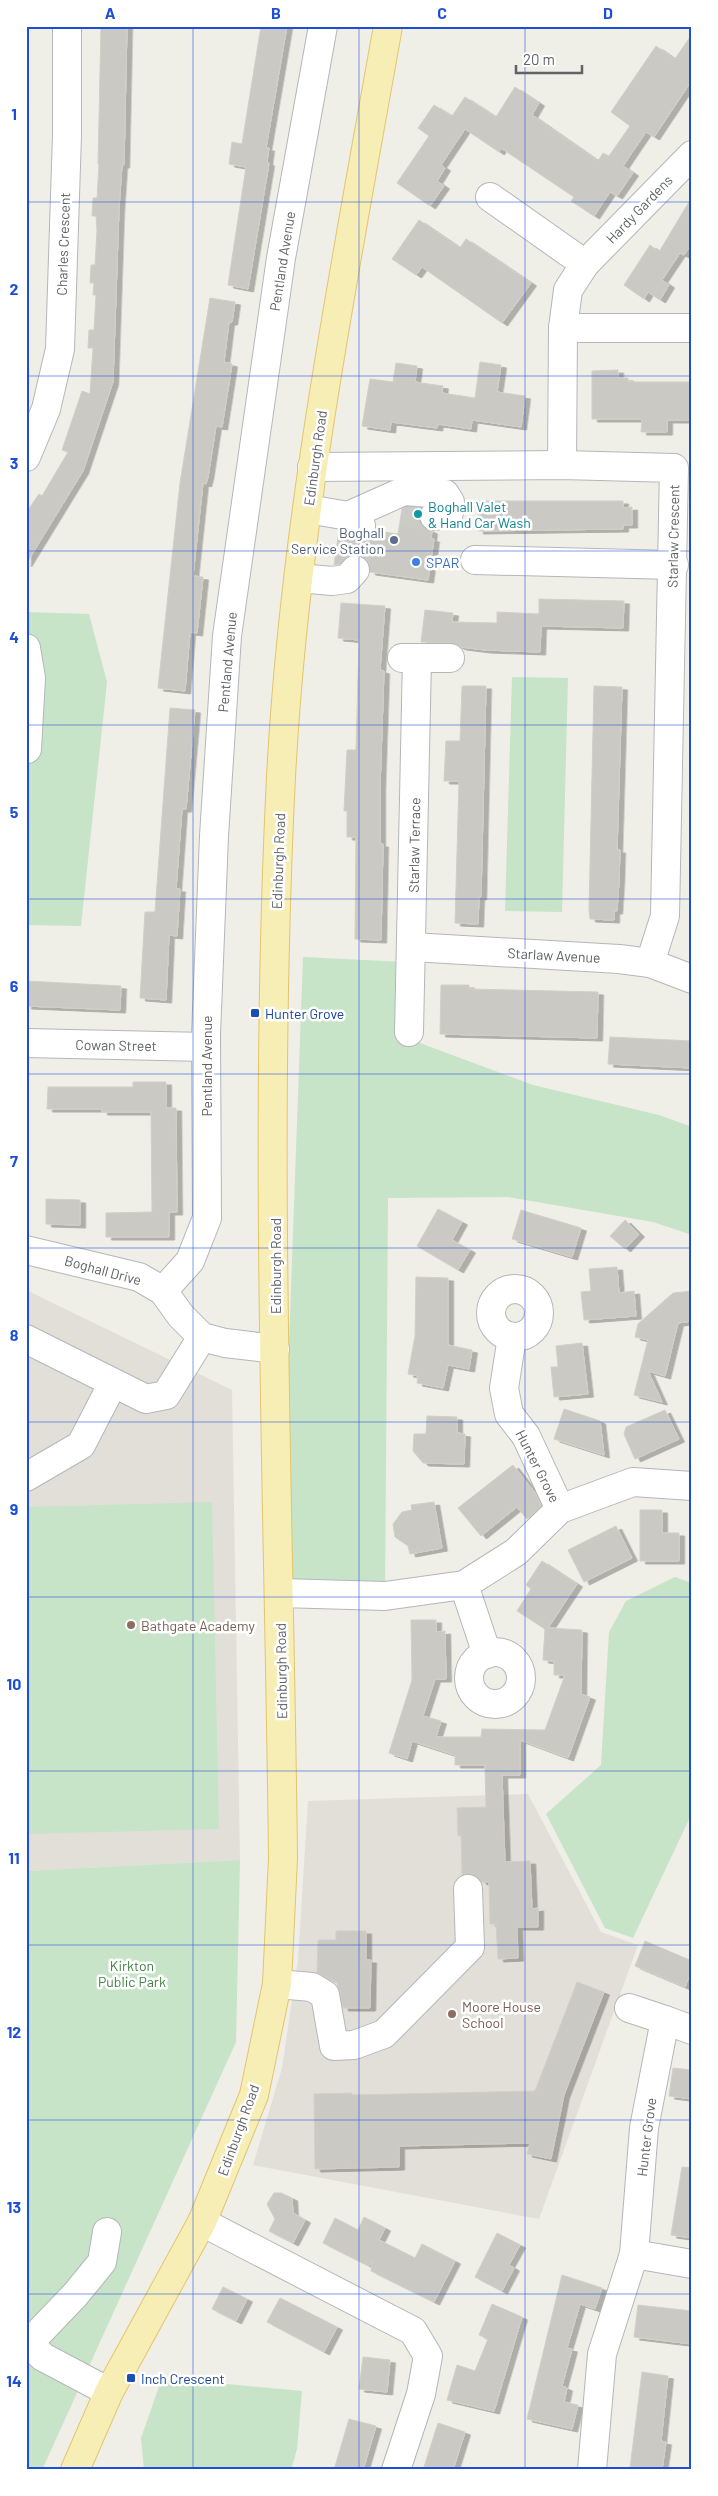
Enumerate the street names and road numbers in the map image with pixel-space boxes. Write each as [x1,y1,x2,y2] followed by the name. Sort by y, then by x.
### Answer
[602,171,676,247] street label: Hardy Gardens
[53,192,73,296] street label: Charles Crescent
[266,210,298,312] street label: Pentland Avenue
[300,409,330,507] street label: Edinburgh Road
[664,484,682,588] street label: Starlaw Crescent
[214,611,240,713] street label: Pentland Avenue
[405,797,423,893] street label: Starlaw Terrace
[268,813,288,909] street label: Edinburgh Road
[507,944,601,966] street label: Starlaw Avenue
[198,1016,215,1116] street label: Pentland Avenue
[75,1036,157,1054] street label: Cowan Street
[267,1218,284,1314] street label: Edinburgh Road
[63,1252,143,1288] street label: Boghall Drive
[512,1427,564,1505] street label: Hunter Grove
[272,1623,290,1719] street label: Edinburgh Road
[214,2082,262,2178] street label: Edinburgh Road
[633,2097,659,2177] street label: Hunter Grove

